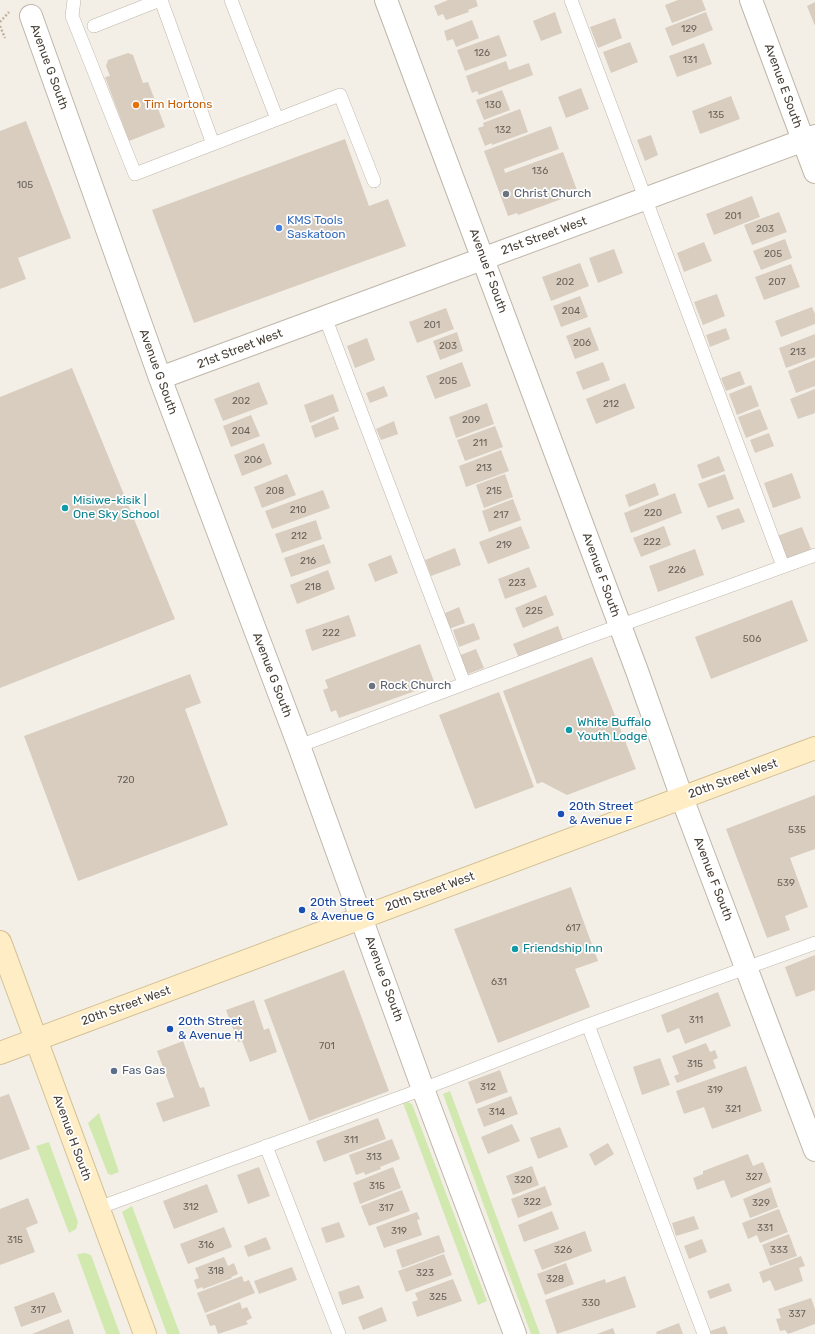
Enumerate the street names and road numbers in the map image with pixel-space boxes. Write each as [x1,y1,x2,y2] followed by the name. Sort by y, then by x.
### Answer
[27,22,71,112] street label: Avenue G South
[761,42,805,130] street label: Avenue E South
[499,214,589,258] street label: 21st Street West
[466,227,510,315] street label: Avenue F South
[195,326,285,372] street label: 21st Street West
[136,327,180,417] street label: Avenue G South
[579,531,623,619] street label: Avenue F South
[249,631,295,719] street label: Avenue G South
[686,756,780,802] street label: 20th Street West
[690,835,736,923] street label: Avenue F South
[383,869,477,915] street label: 20th Street West
[362,934,406,1024] street label: Avenue G South
[79,983,173,1029] street label: 20th Street West
[50,1093,94,1183] street label: Avenue H South

